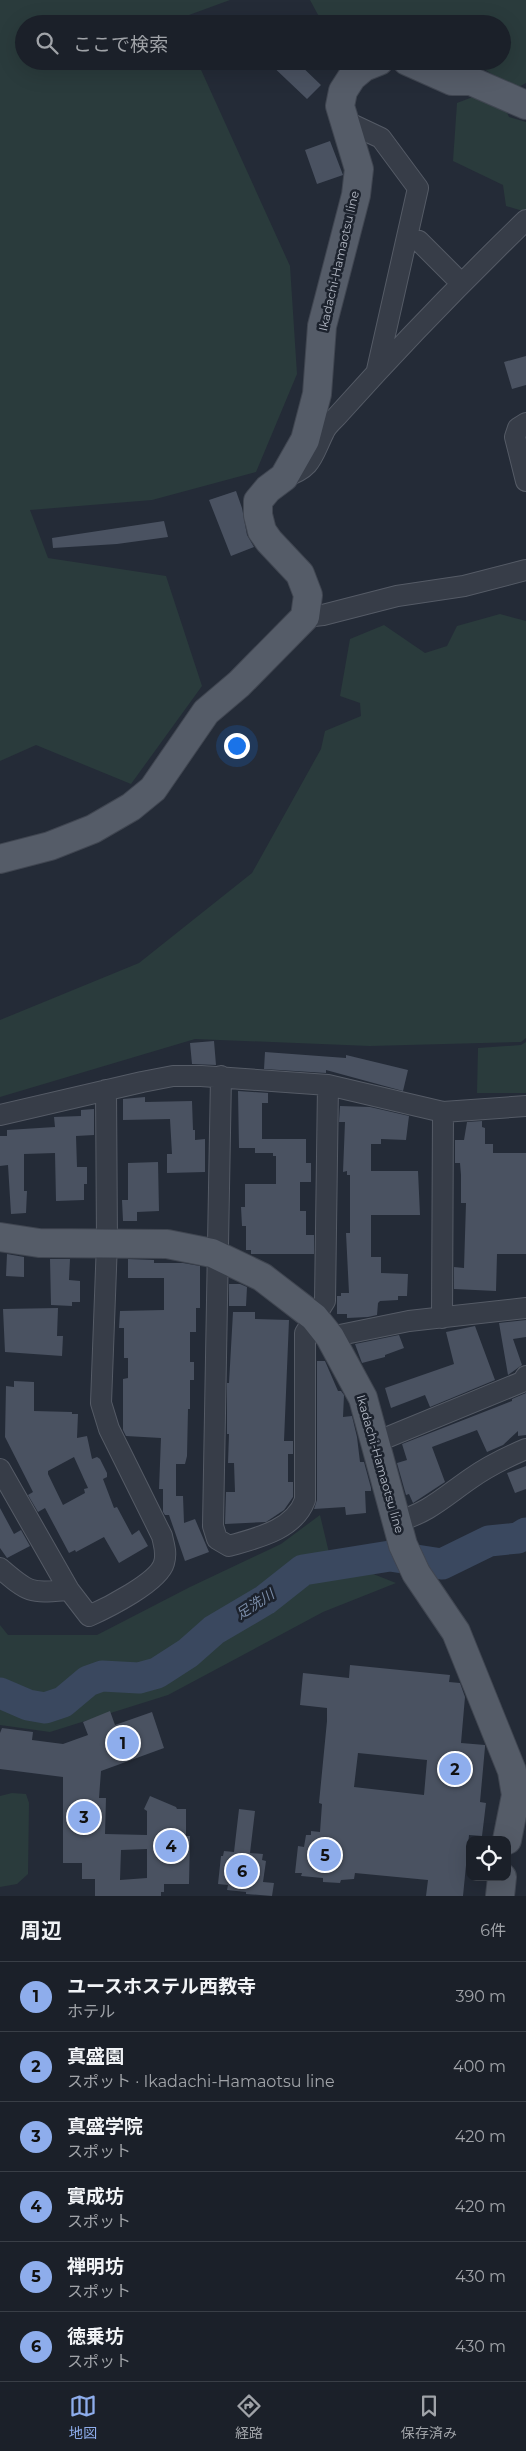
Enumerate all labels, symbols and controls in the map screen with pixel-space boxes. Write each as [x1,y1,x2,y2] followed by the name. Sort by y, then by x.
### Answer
[15,15,511,70] search box
[33,29,61,57] icon: search
[73,33,168,56] text: ここで検索
[315,189,362,332] street label: Ikadachi-Hamaotsu line
[224,733,250,759] your location
[353,1393,407,1535] street label: Ikadachi-Hamaotsu line
[232,1584,279,1623] water label: 足洗川
[107,1724,139,1762] pin: 1
[439,1750,471,1788] pin: 2
[68,1798,100,1836] pin: 3
[155,1827,187,1865] pin: 4
[309,1836,341,1874] pin: 5
[466,1836,511,1881] map controls
[466,1836,511,1881] button: locate
[226,1852,258,1890] pin: 6
[20,1918,62,1943] text: 周辺
[480,1921,506,1940] text: 6件
[67,1975,256,1998] text: ユースホステル西教寺
[33,1987,39,2006] text: 1
[455,1987,506,2006] text: 390 m
[67,2002,115,2021] text: ホテル
[67,2045,124,2068] text: 真盛園
[31,2057,41,2076] text: 2
[453,2057,506,2076] text: 400 m
[67,2072,335,2091] text: スポット · Ikadachi-Hamaotsu line
[67,2115,143,2138] text: 真盛学院
[31,2127,41,2146] text: 3
[455,2127,506,2146] text: 420 m
[67,2142,131,2161] text: スポット
[67,2185,124,2208] text: 實成坊
[30,2197,42,2216] text: 4
[455,2197,506,2216] text: 420 m
[67,2212,131,2231] text: スポット
[67,2255,124,2278] text: 禅明坊
[31,2267,41,2286] text: 5
[455,2267,506,2286] text: 430 m
[67,2282,131,2301] text: スポット
[67,2325,124,2348] text: 徳乗坊
[31,2337,41,2356] text: 6
[455,2337,506,2356] text: 430 m
[67,2352,131,2371] text: スポット
[69,2392,97,2442] tab: 地図
[235,2392,263,2442] tab: 経路
[401,2392,457,2442] tab: 保存済み

